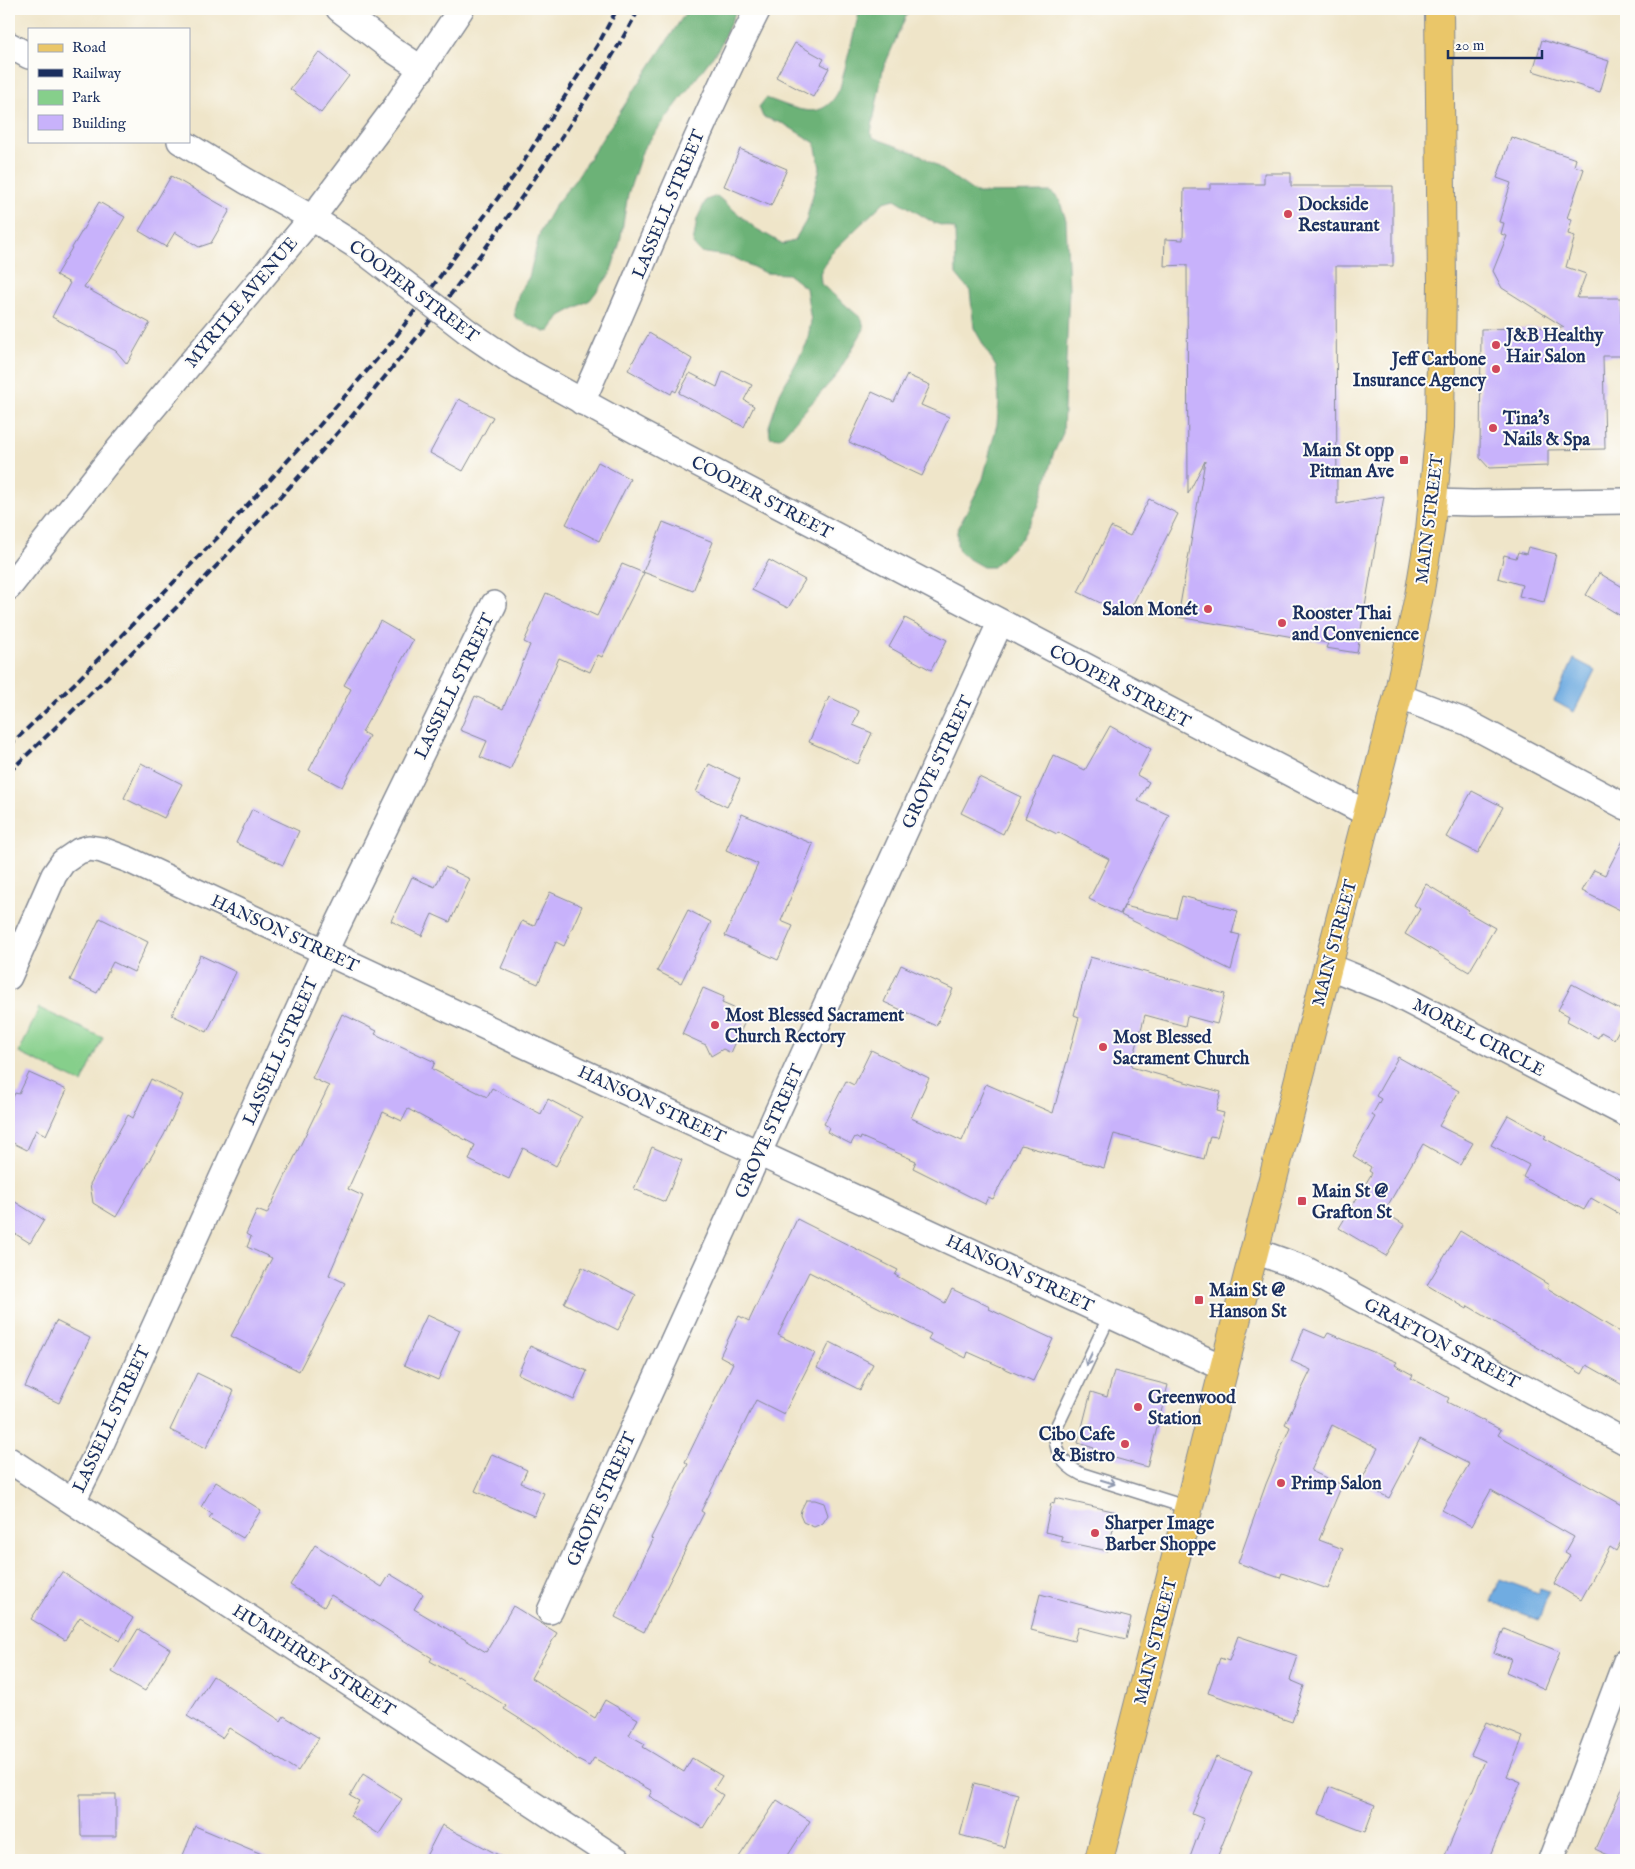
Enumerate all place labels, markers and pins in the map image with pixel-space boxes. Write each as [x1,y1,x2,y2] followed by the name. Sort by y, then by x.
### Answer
[1298,194,1380,238] place label: Dockside Restaurant
[1282,208,1294,220] marker: Dockside Restaurant
[1504,325,1604,369] place label: J&B Healthy Hair Salon
[1490,339,1502,351] marker: J&B Healthy Hair Salon
[1353,349,1487,393] place label: Jeff Carbone Insurance Agency
[1490,363,1502,375] marker: Jeff Carbone Insurance Agency
[1502,408,1591,452] place label: Tina's Nails & Spa
[1487,422,1499,434] marker: Tina's Nails & Spa
[1302,440,1395,484] place label: Main St opp Pitman Ave
[1398,454,1410,466] marker: Main St opp Pitman Ave
[1103,599,1199,622] place label: Salon Monét
[1202,603,1214,615] marker: Salon Monét
[1292,603,1420,647] place label: Rooster Thai and Convenience
[1276,617,1288,629] marker: Rooster Thai and Convenience
[725,1005,905,1049] place label: Most Blessed Sacrament Church Rectory
[709,1019,721,1031] marker: Most Blessed Sacrament Church Rectory
[1113,1027,1250,1071] place label: Most Blessed Sacrament Church
[1097,1041,1109,1053] marker: Most Blessed Sacrament Church
[1312,1181,1393,1225] place label: Main St @ Grafton St
[1296,1195,1308,1207] marker: Main St @ Grafton St
[1209,1280,1288,1324] place label: Main St @ Hanson St
[1193,1294,1205,1306] marker: Main St @ Hanson St
[1148,1387,1236,1431] place label: Greenwood Station
[1132,1401,1144,1413] marker: Greenwood Station
[1039,1424,1116,1468] place label: Cibo Cafe & Bistro
[1119,1438,1131,1450] marker: Cibo Cafe & Bistro
[1291,1473,1382,1496] place label: Primp Salon
[1275,1477,1287,1489] marker: Primp Salon
[1105,1513,1217,1557] place label: Sharper Image Barber Shoppe
[1089,1527,1101,1539] marker: Sharper Image Barber Shoppe

